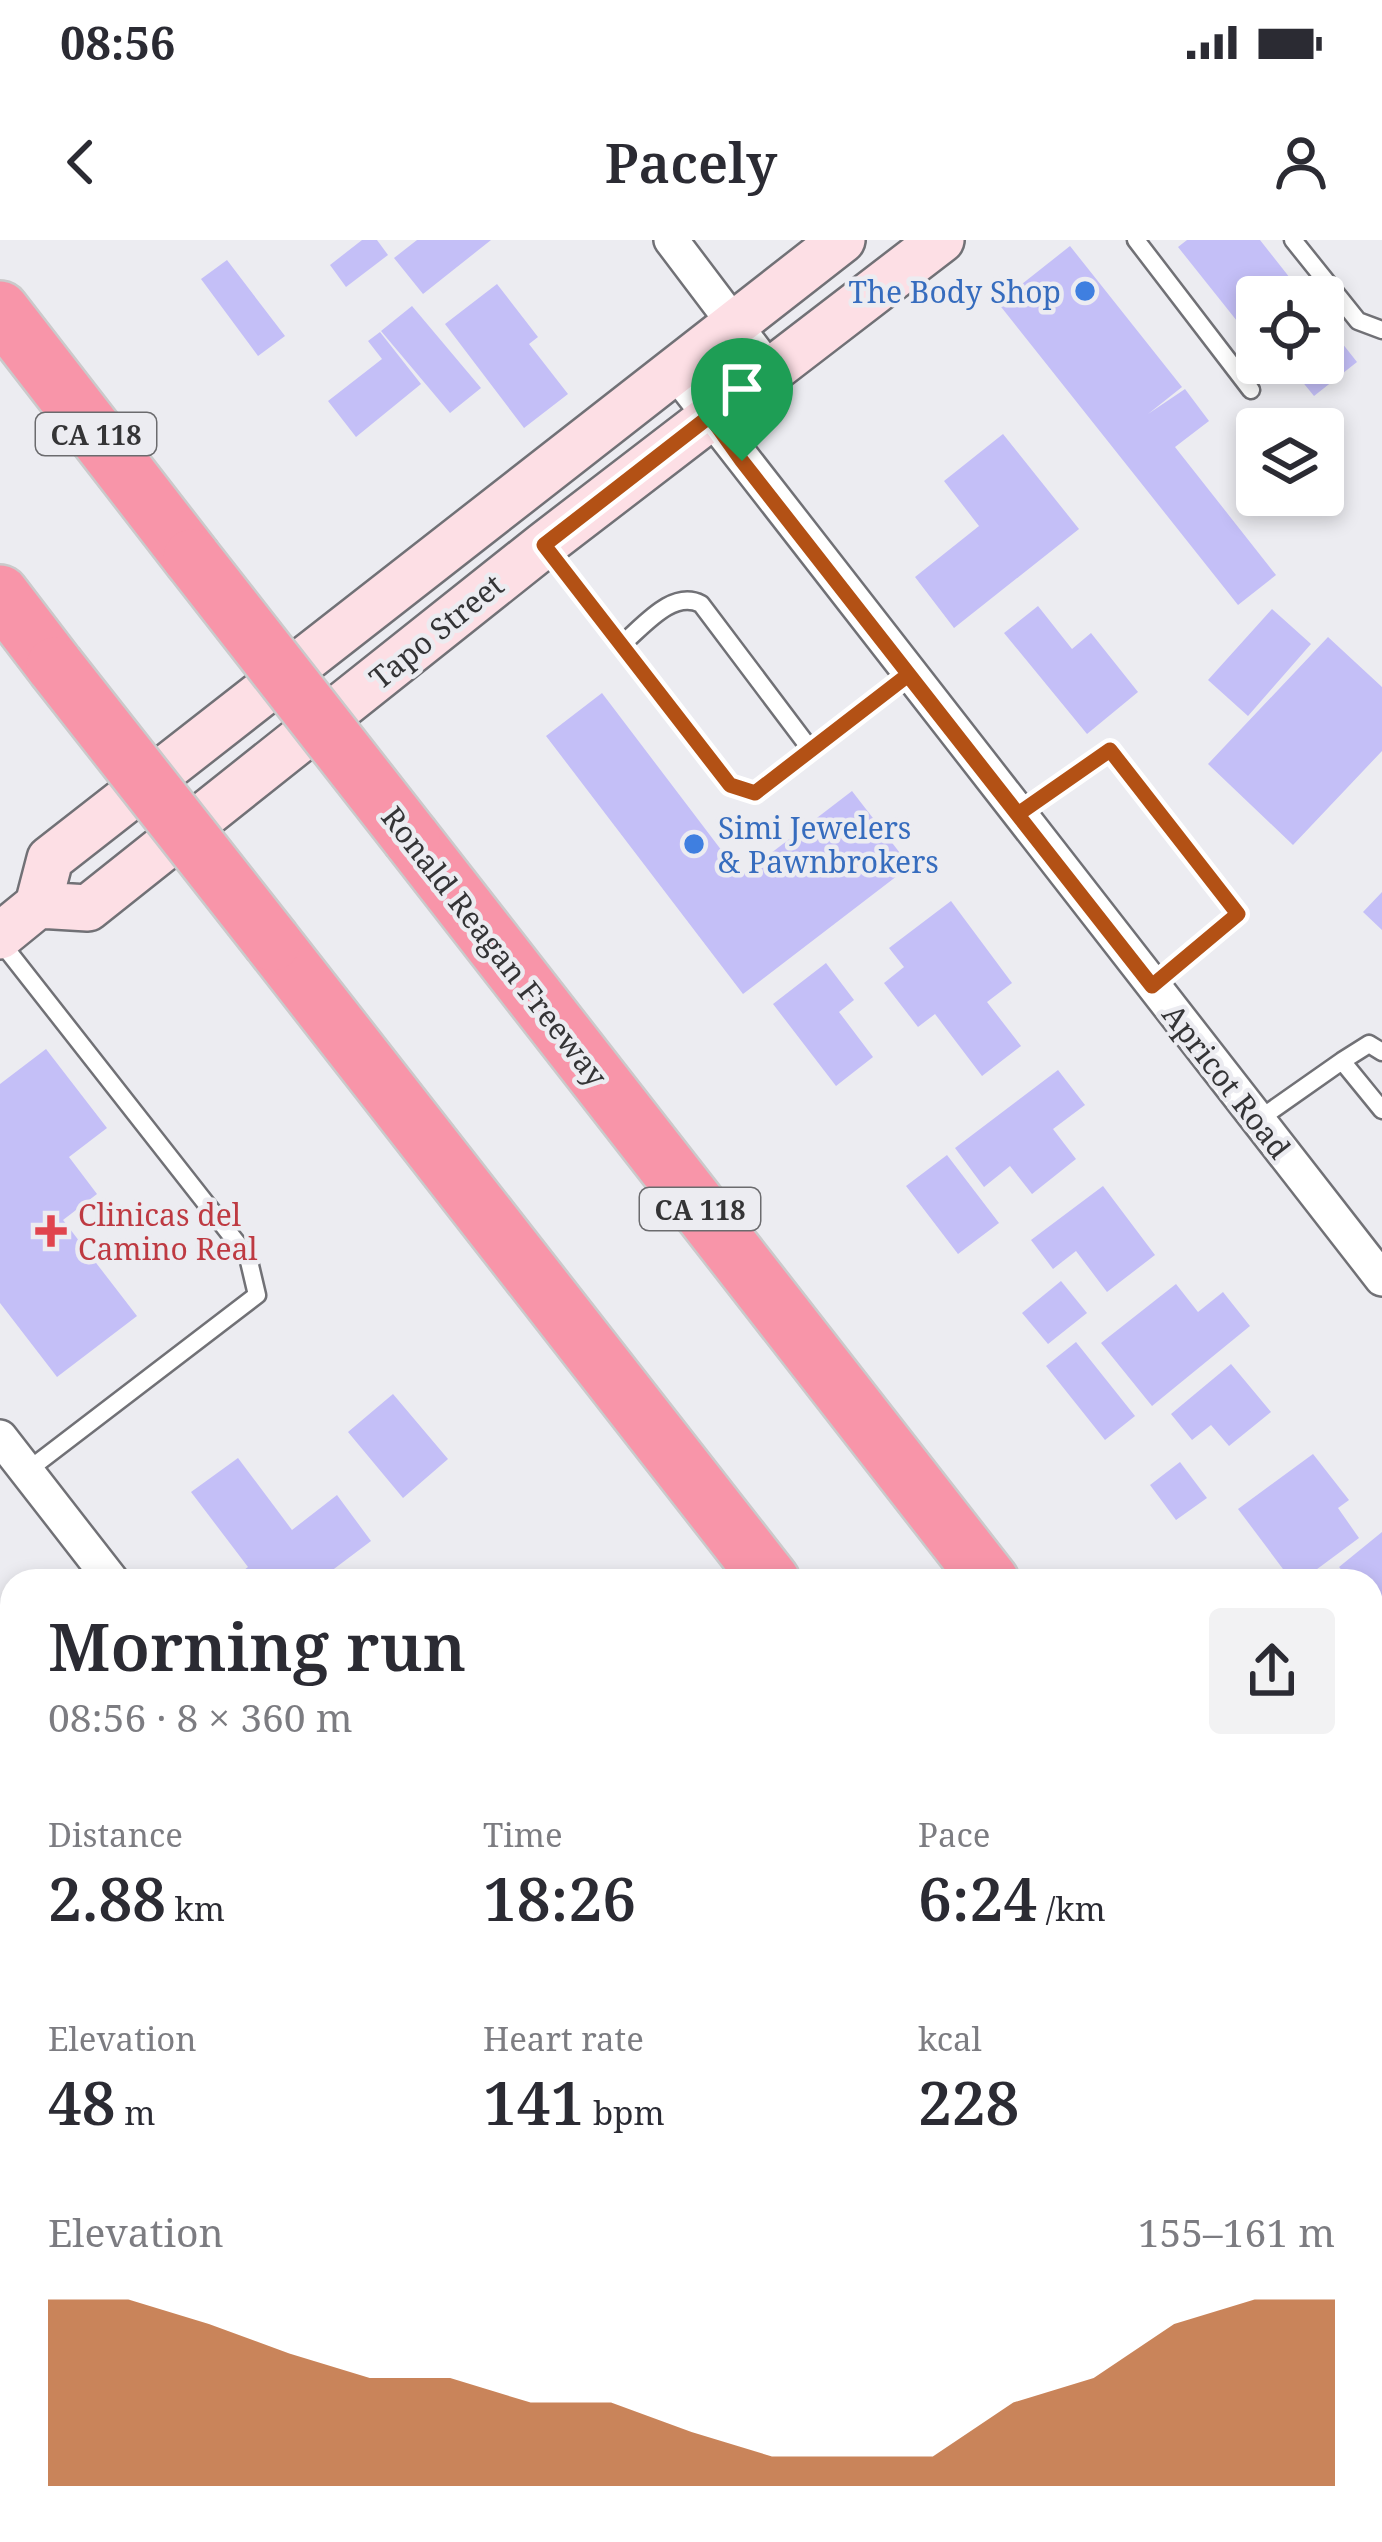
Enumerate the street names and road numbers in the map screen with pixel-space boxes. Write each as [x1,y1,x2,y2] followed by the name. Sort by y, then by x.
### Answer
[36,413,156,455] road number: CA 118
[360,564,512,698] street label: Tapo Street
[373,798,617,1094] street label: Ronald Reagan Freeway
[1154,995,1300,1167] street label: Apricot Road
[640,1188,760,1230] road number: CA 118

